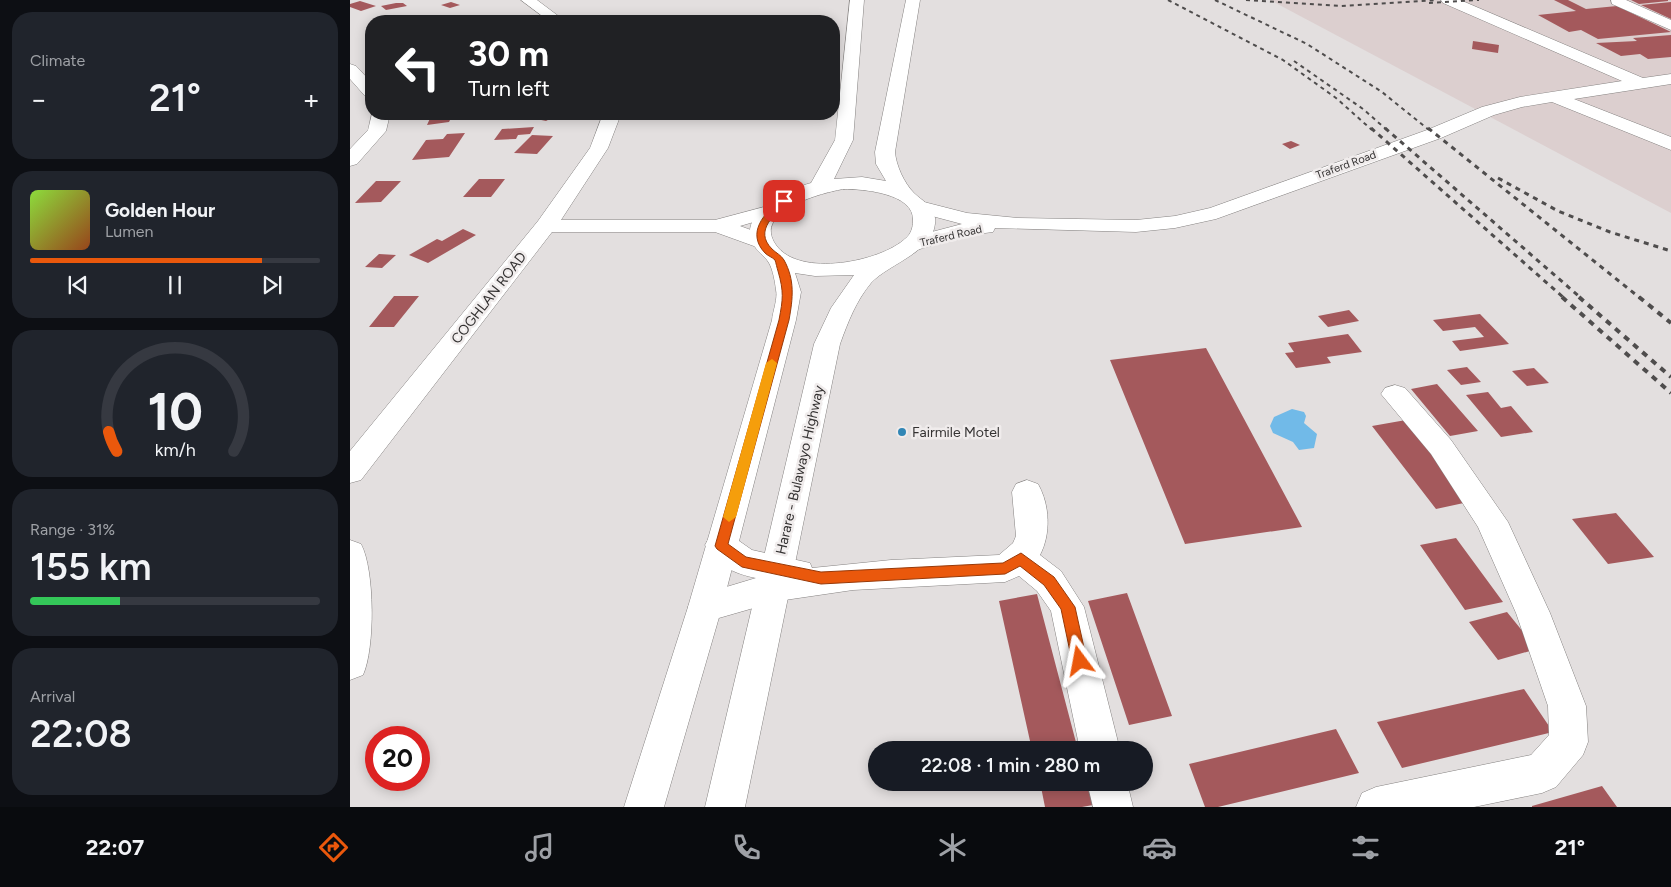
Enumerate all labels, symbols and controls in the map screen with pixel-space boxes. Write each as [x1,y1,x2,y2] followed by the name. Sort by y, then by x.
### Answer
[468,33,549,75] text: 30 m
[385,35,450,100] icon: left
[30,51,85,70] text: Climate
[149,75,201,121] text: 21°
[468,75,550,102] text: Turn left
[30,82,47,116] text: −
[303,82,320,116] text: +
[1314,148,1378,182] street label: Traferd Road
[763,180,805,222] pin
[770,187,798,215] icon: arrive
[105,199,215,222] text: Golden Hour
[105,222,154,241] text: Lumen
[919,223,983,249] street label: Traferd Road
[448,249,530,347] street label: COGHLAN ROAD
[64,271,92,299] icon: previous
[161,271,189,299] icon: pause
[258,271,286,299] icon: next
[147,381,203,443] text: 10
[772,383,828,556] street label: Harare - Bulawayo Highway
[912,424,1000,441] place label: Fairmile Motel
[896,426,908,438] marker: Fairmile Motel
[155,439,195,460] text: km/h
[30,520,115,539] text: Range · 31%
[30,544,152,590] text: 155 km
[1053,634,1105,686] position arrow
[30,687,75,706] text: Arrival
[30,711,132,757] text: 22:08
[365,726,430,791] speed limit sign: 20
[921,754,1100,777] text: 22:08 · 1 min · 280 m
[316,830,351,865] icon: directions
[522,830,557,865] icon: music
[729,830,764,865] icon: phone
[935,830,970,865] icon: climate
[1142,830,1177,865] icon: car
[1348,830,1383,865] icon: filters
[86,834,144,861] text: 22:07
[1555,834,1585,861] text: 21°

